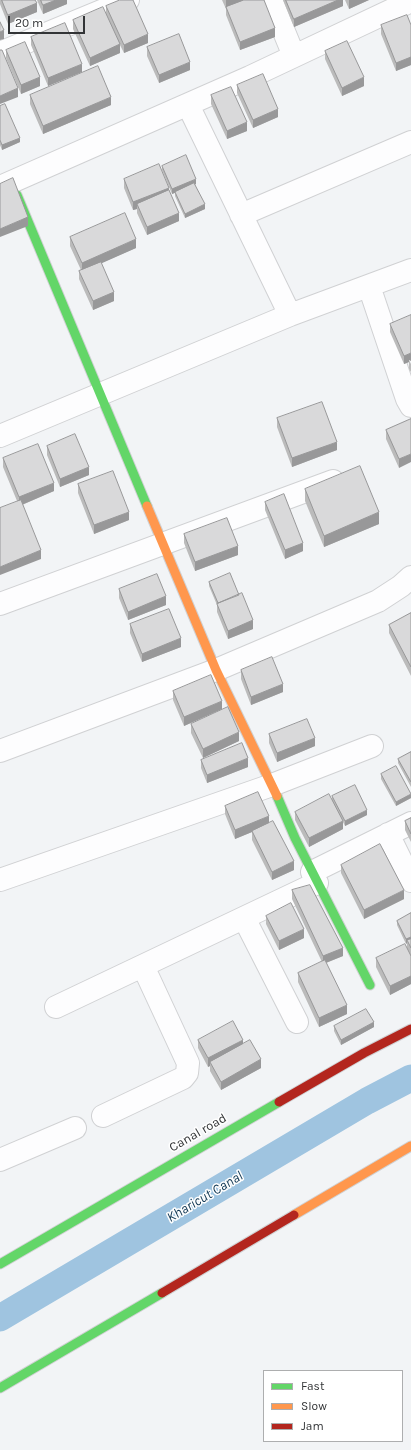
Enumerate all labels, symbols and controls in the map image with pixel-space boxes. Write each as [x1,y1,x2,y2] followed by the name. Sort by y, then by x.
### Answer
[10,8,87,34] scale bar
[15,16,43,30] text: 20 m
[167,1110,229,1156] street label: Canal road
[164,1168,246,1226] water label: Kharicut Canal
[263,1370,403,1442] legend
[301,1379,324,1393] text: Fast
[301,1399,327,1413] text: Slow
[301,1419,324,1433] text: Jam

